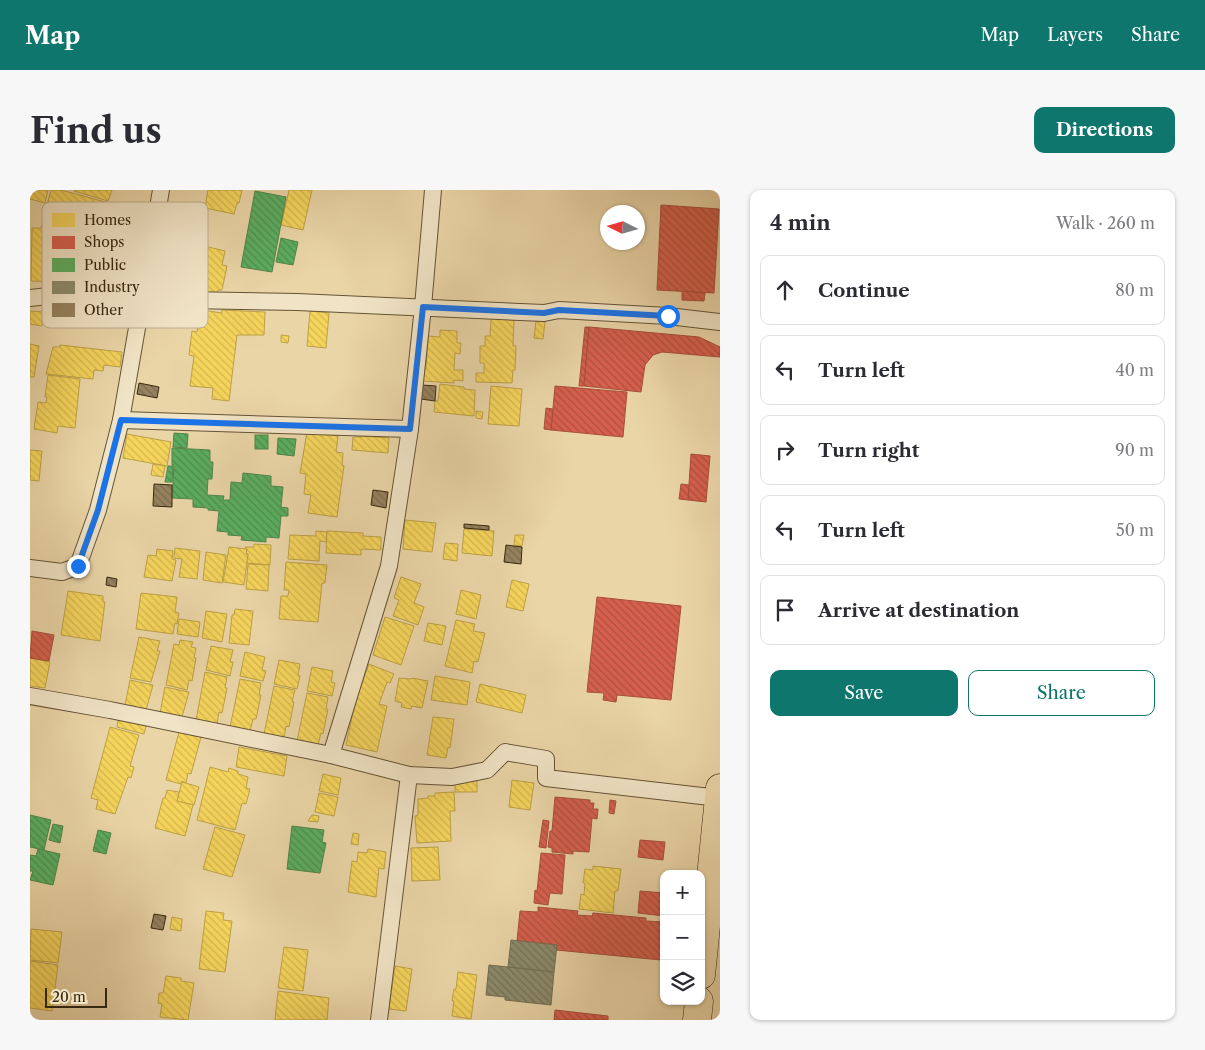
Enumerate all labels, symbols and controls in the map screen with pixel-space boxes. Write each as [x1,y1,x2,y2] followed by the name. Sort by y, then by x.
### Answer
[25,21,80,50] text: Map
[981,24,1019,46] text: Map
[1047,24,1103,46] text: Layers
[1131,24,1180,46] text: Share
[1034,107,1175,153] button: Directions
[30,109,162,152] text: Find us
[42,202,208,328] legend
[600,205,645,250] north arrow
[770,210,831,235] text: 4 min
[84,211,131,229] text: Homes
[1056,213,1155,233] text: Walk · 260 m
[84,233,124,251] text: Shops
[84,256,126,274] text: Public
[771,276,799,304] icon: ahead
[84,278,140,296] text: Industry
[818,279,910,302] text: Continue
[1115,280,1154,300] text: 80 m
[84,301,123,319] text: Other
[657,305,680,328] route start
[771,356,799,384] icon: left
[818,359,905,382] text: Turn left
[1115,360,1154,380] text: 40 m
[771,436,799,464] icon: right
[818,439,919,462] text: Turn right
[1115,440,1154,460] text: 90 m
[771,516,799,544] icon: left
[818,519,905,542] text: Turn left
[1116,520,1154,540] text: 50 m
[67,555,90,578] route end
[771,596,799,624] icon: arrive
[818,599,1019,622] text: Arrive at destination
[770,670,958,716] button: Save
[968,670,1155,716] button: Share
[660,870,705,1005] map controls
[660,870,705,915] button: +
[660,915,705,960] button: −
[660,960,705,1005] button: layers
[45,985,108,1008] scale bar
[52,988,86,1006] text: 20 m

